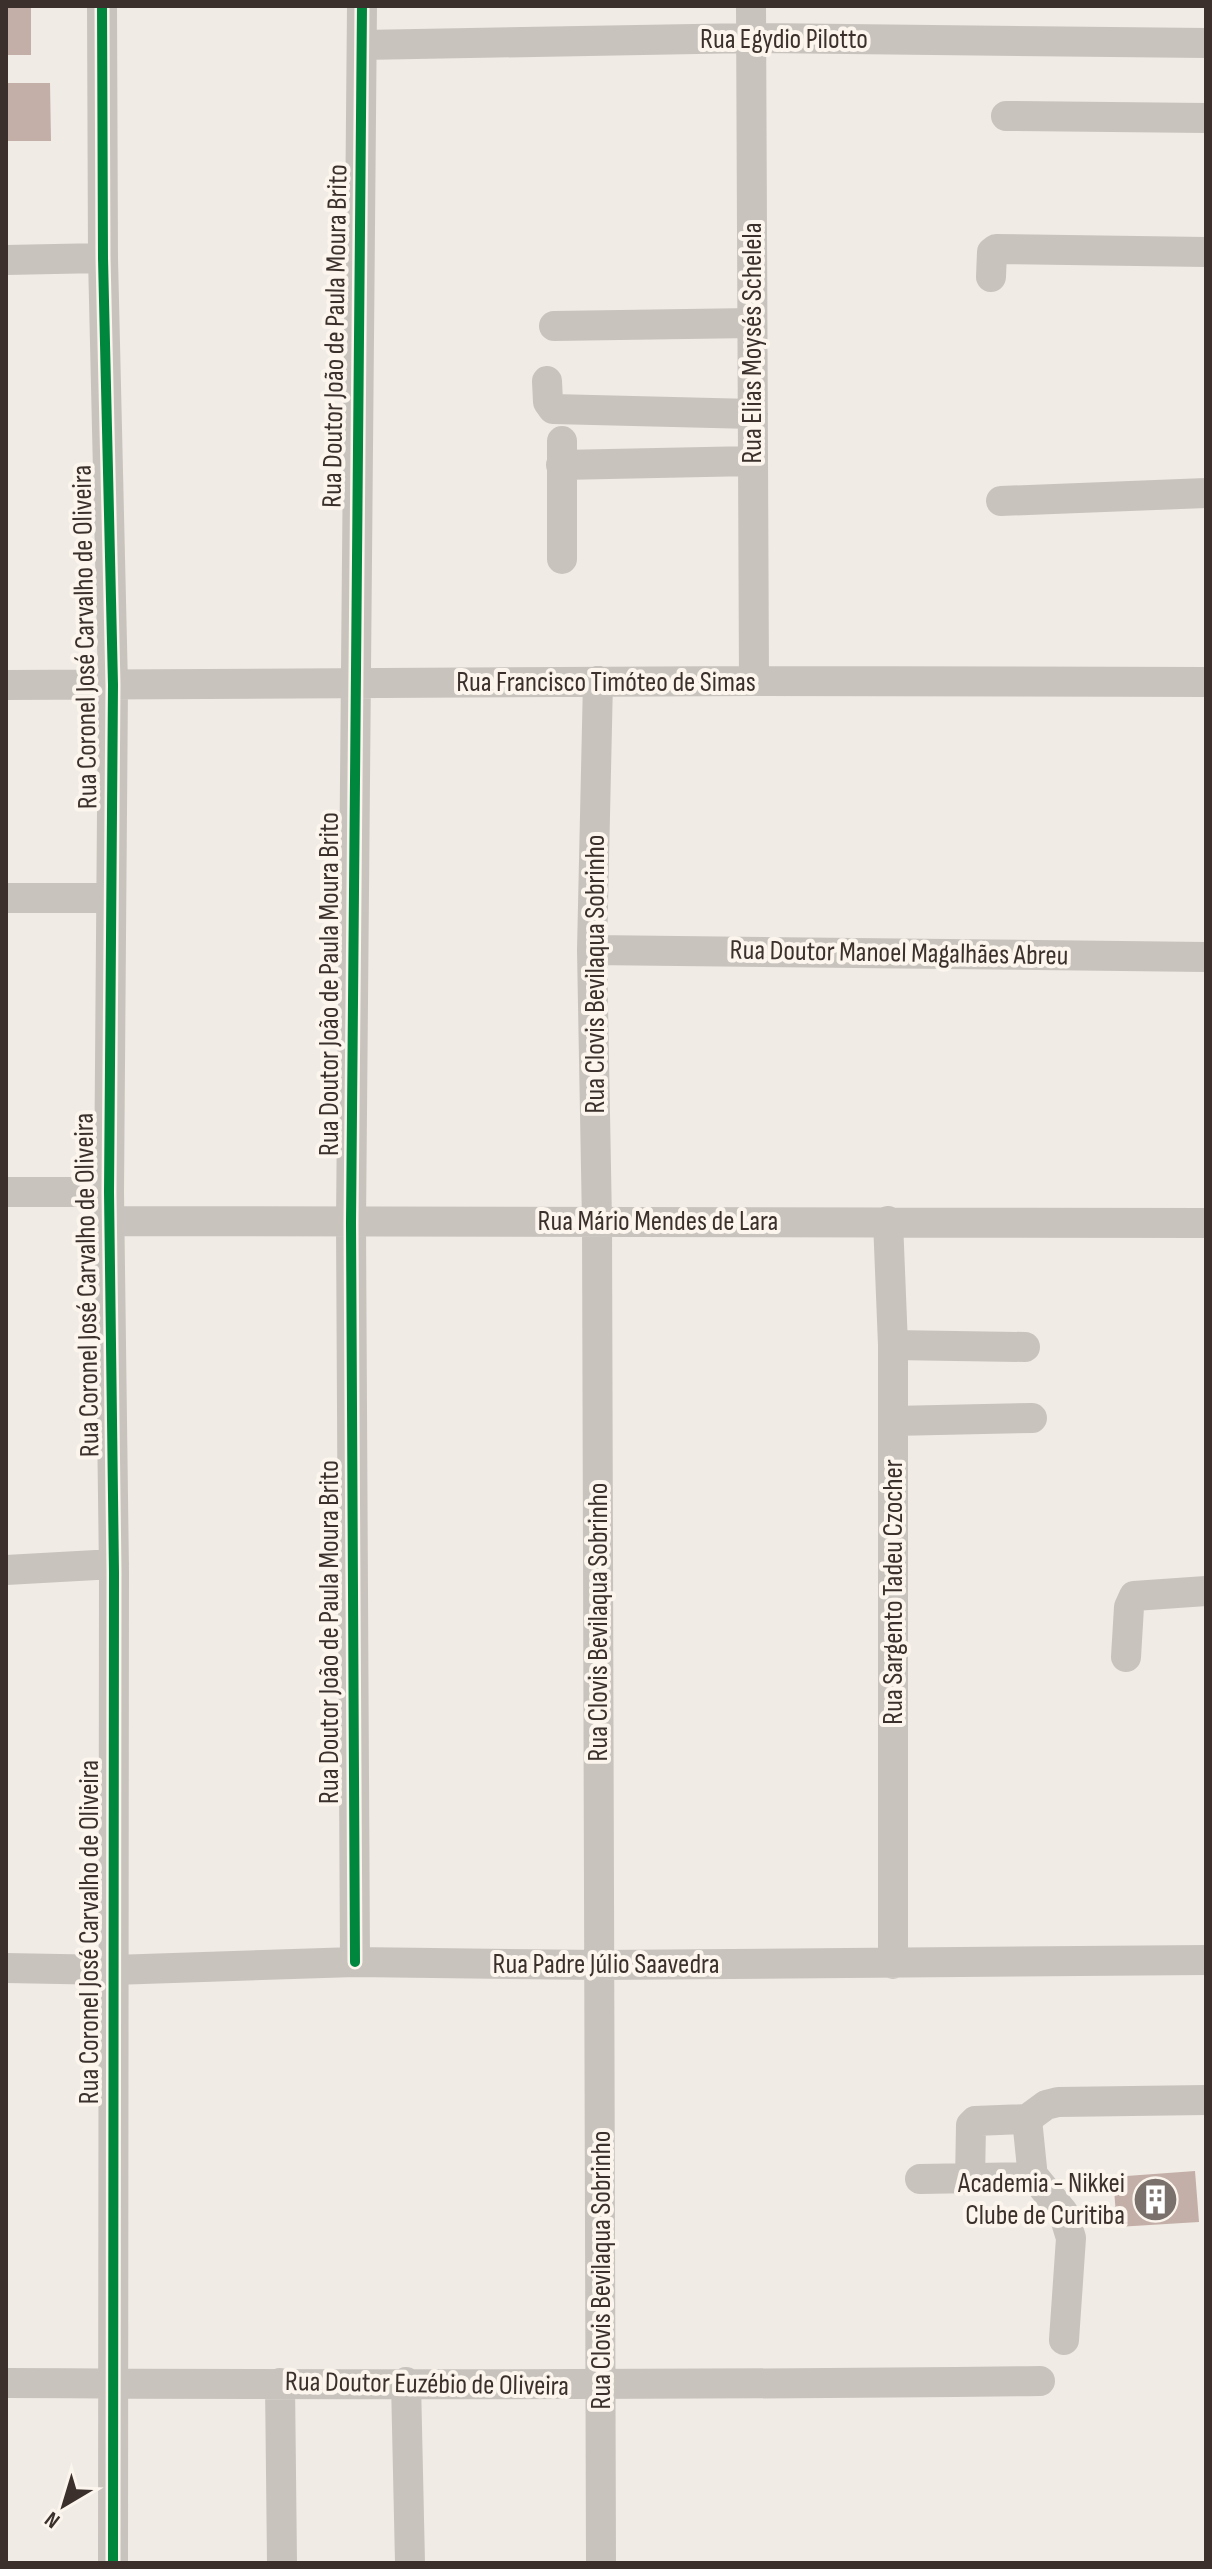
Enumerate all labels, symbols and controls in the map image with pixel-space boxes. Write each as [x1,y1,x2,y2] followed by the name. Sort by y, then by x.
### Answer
[700,23,868,56] street label: Rua Egydio Pilotto
[316,164,354,508] street label: Rua Doutor João de Paula Moura Brito
[736,222,769,464] street label: Rua Elias Moysés Schelela
[65,465,105,809] street label: Rua Coronel José Carvalho de Oliveira
[456,666,756,699] street label: Rua Francisco Timóteo de Simas
[313,812,346,1156] street label: Rua Doutor João de Paula Moura Brito
[579,835,612,1113] street label: Rua Clovis Bevilaqua Sobrinho
[729,934,1069,972] street label: Rua Doutor Manoel Magalhães Abreu
[67,1113,107,1457] street label: Rua Coronel José Carvalho de Oliveira
[538,1205,778,1238] street label: Rua Mário Mendes de Lara
[877,1459,910,1725] street label: Rua Sargento Tadeu Czocher
[313,1460,346,1804] street label: Rua Doutor João de Paula Moura Brito
[582,1483,615,1761] street label: Rua Clovis Bevilaqua Sobrinho
[73,1760,106,2104] street label: Rua Coronel José Carvalho de Oliveira
[493,1948,719,1981] street label: Rua Padre Júlio Saavedra
[585,2131,618,2409] street label: Rua Clovis Bevilaqua Sobrinho
[957,2167,1125,2232] place label: Academia - Nikkei Clube de Curitiba
[1132,2175,1180,2223] building icon: Academia - Nikkei Clube de Curitiba
[285,2365,569,2403] street label: Rua Doutor Euzébio de Oliveira
[24,2465,104,2545] north arrow
[40,2505,66,2534] text: N

